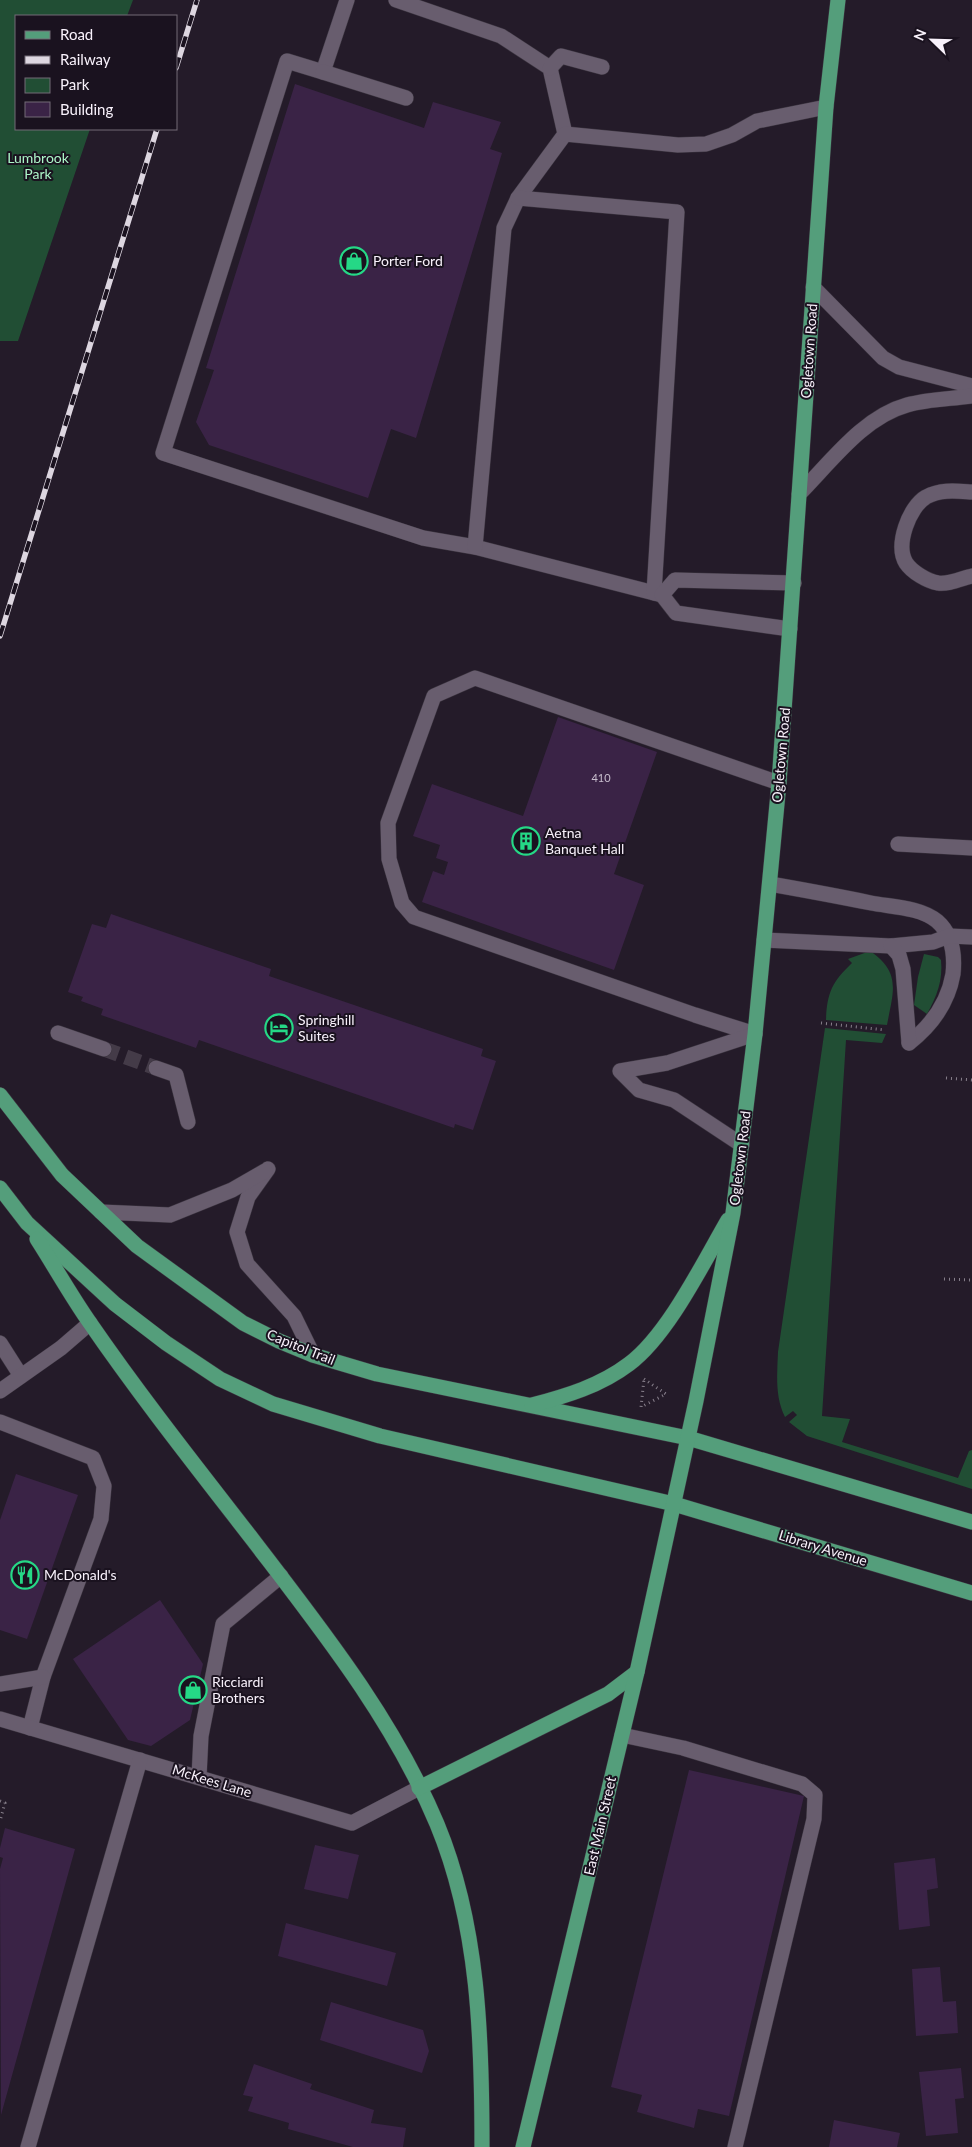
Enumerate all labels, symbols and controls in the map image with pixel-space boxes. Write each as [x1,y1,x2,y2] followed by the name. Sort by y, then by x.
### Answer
[15,15,178,130] legend
[907,15,957,65] north arrow
[60,25,93,43] text: Road
[910,26,930,43] text: N
[60,50,111,68] text: Railway
[60,75,90,93] text: Park
[60,100,113,118] text: Building
[7,149,70,182] park label: Lumbrook Park
[339,246,369,276] shop icon: Porter Ford
[373,252,443,269] place label: Porter Ford
[797,303,820,399] street label: Ogletown Road
[768,707,793,803] street label: Ogletown Road
[591,771,611,784] house number: 410
[545,824,624,857] place label: Aetna Banquet Hall
[511,826,541,856] building icon: Aetna Banquet Hall
[298,1011,355,1044] place label: Springhill Suites
[264,1013,294,1043] hotel icon: Springhill Suites
[725,1110,754,1206] street label: Ogletown Road
[265,1325,338,1368] street label: Capitol Trail
[777,1526,870,1569] street label: Library Avenue
[10,1560,40,1590] restaurant icon: McDonald's
[44,1566,117,1583] place label: McDonald's
[212,1673,265,1706] place label: Ricciardi Brothers
[178,1675,208,1705] shop icon: Ricciardi Brothers
[170,1760,254,1801] street label: McKees Lane
[580,1775,619,1877] street label: East Main Street

